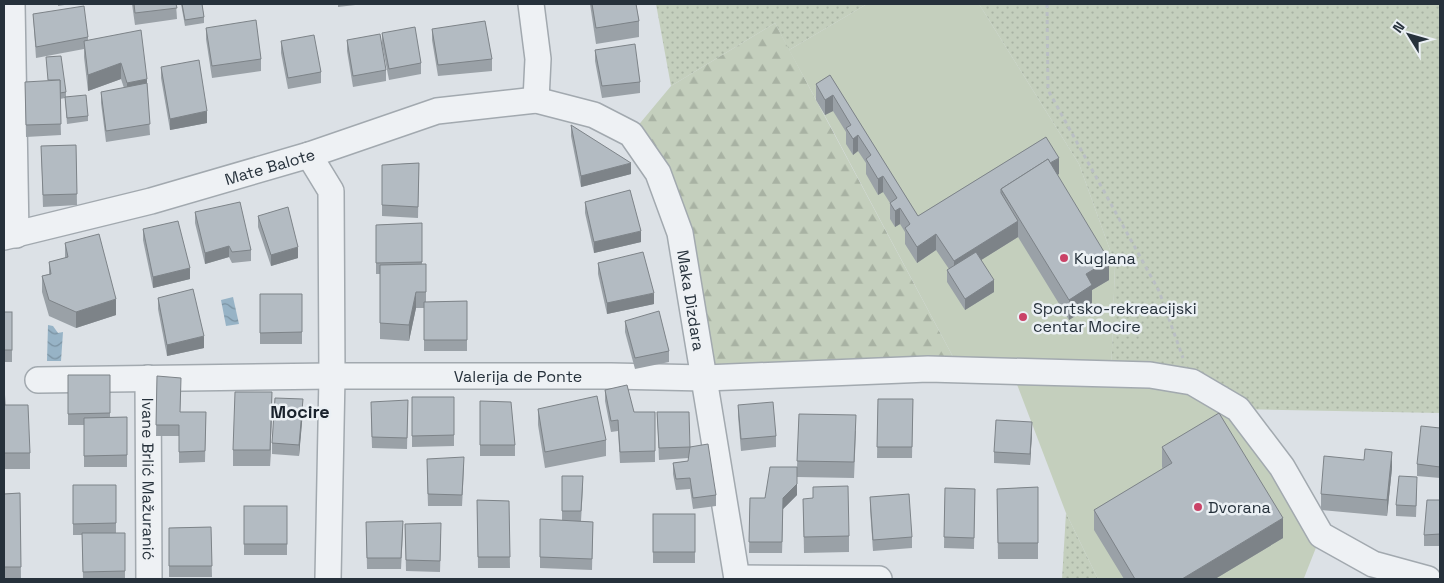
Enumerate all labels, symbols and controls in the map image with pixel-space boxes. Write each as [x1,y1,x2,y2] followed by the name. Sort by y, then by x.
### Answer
[1384,10,1434,60] north arrow
[1389,18,1409,36] text: N
[222,144,318,190] street label: Mate Balote
[1074,248,1136,269] place label: Kuglana
[672,249,709,352] street label: Maka Dizdara
[1058,252,1070,264] marker: Kuglana
[1033,298,1197,337] place label: Sportsko-rekreacijski centar Mocire
[1017,311,1029,323] marker: Sportsko-rekreacijski centar Mocire
[454,366,582,387] street label: Valerija de Ponte
[137,398,159,560] street label: Ivane Brlić Mažuranić
[270,400,330,423] district label: Mocire
[1208,497,1271,518] place label: Dvorana
[1192,501,1204,513] marker: Dvorana

